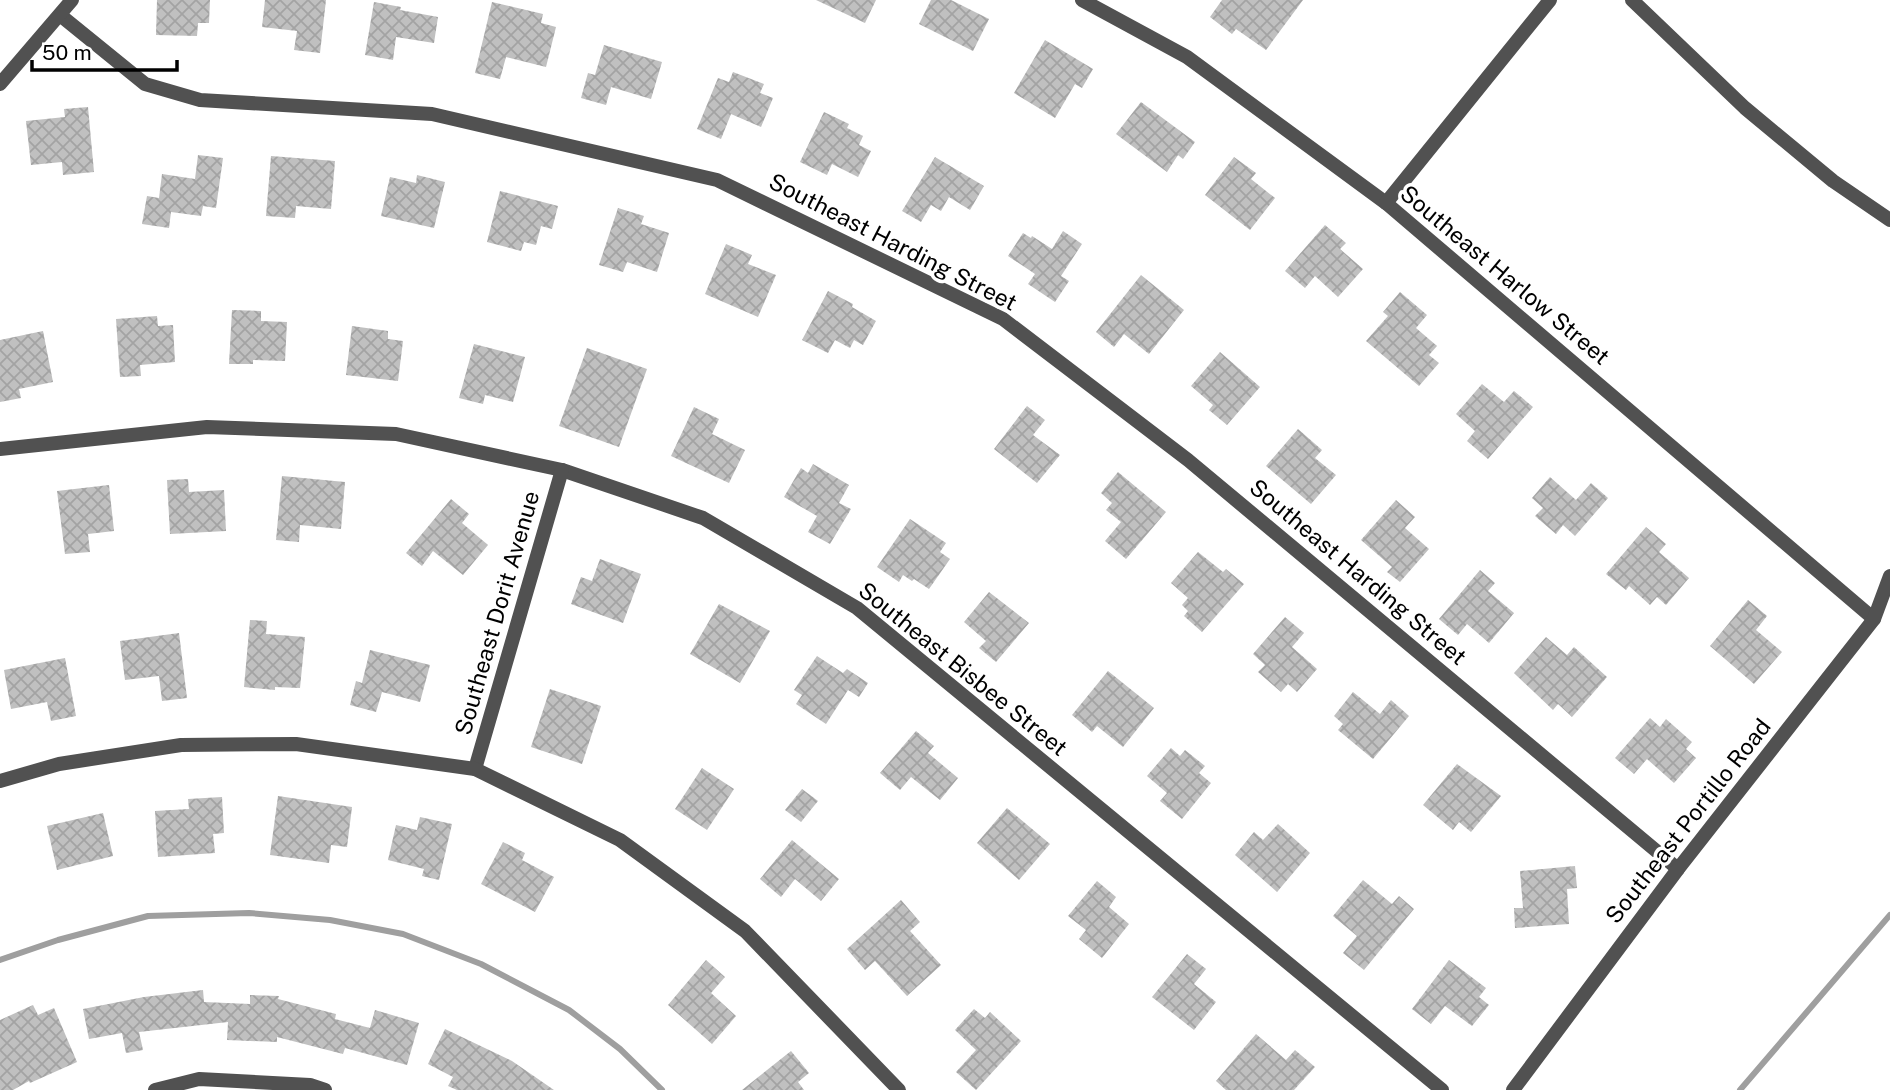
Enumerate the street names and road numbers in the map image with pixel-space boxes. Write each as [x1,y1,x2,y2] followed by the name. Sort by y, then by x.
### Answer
[765,167,1022,316] street label: Southeast Harding Street
[1395,179,1615,370] street label: Southeast Harlow Street
[1245,473,1472,670] street label: Southeast Harding Street
[449,488,544,738] street label: Southeast Dorit Avenue
[854,576,1073,761] street label: Southeast Bisbee Street
[1599,713,1776,928] street label: Southeast Portillo Road

